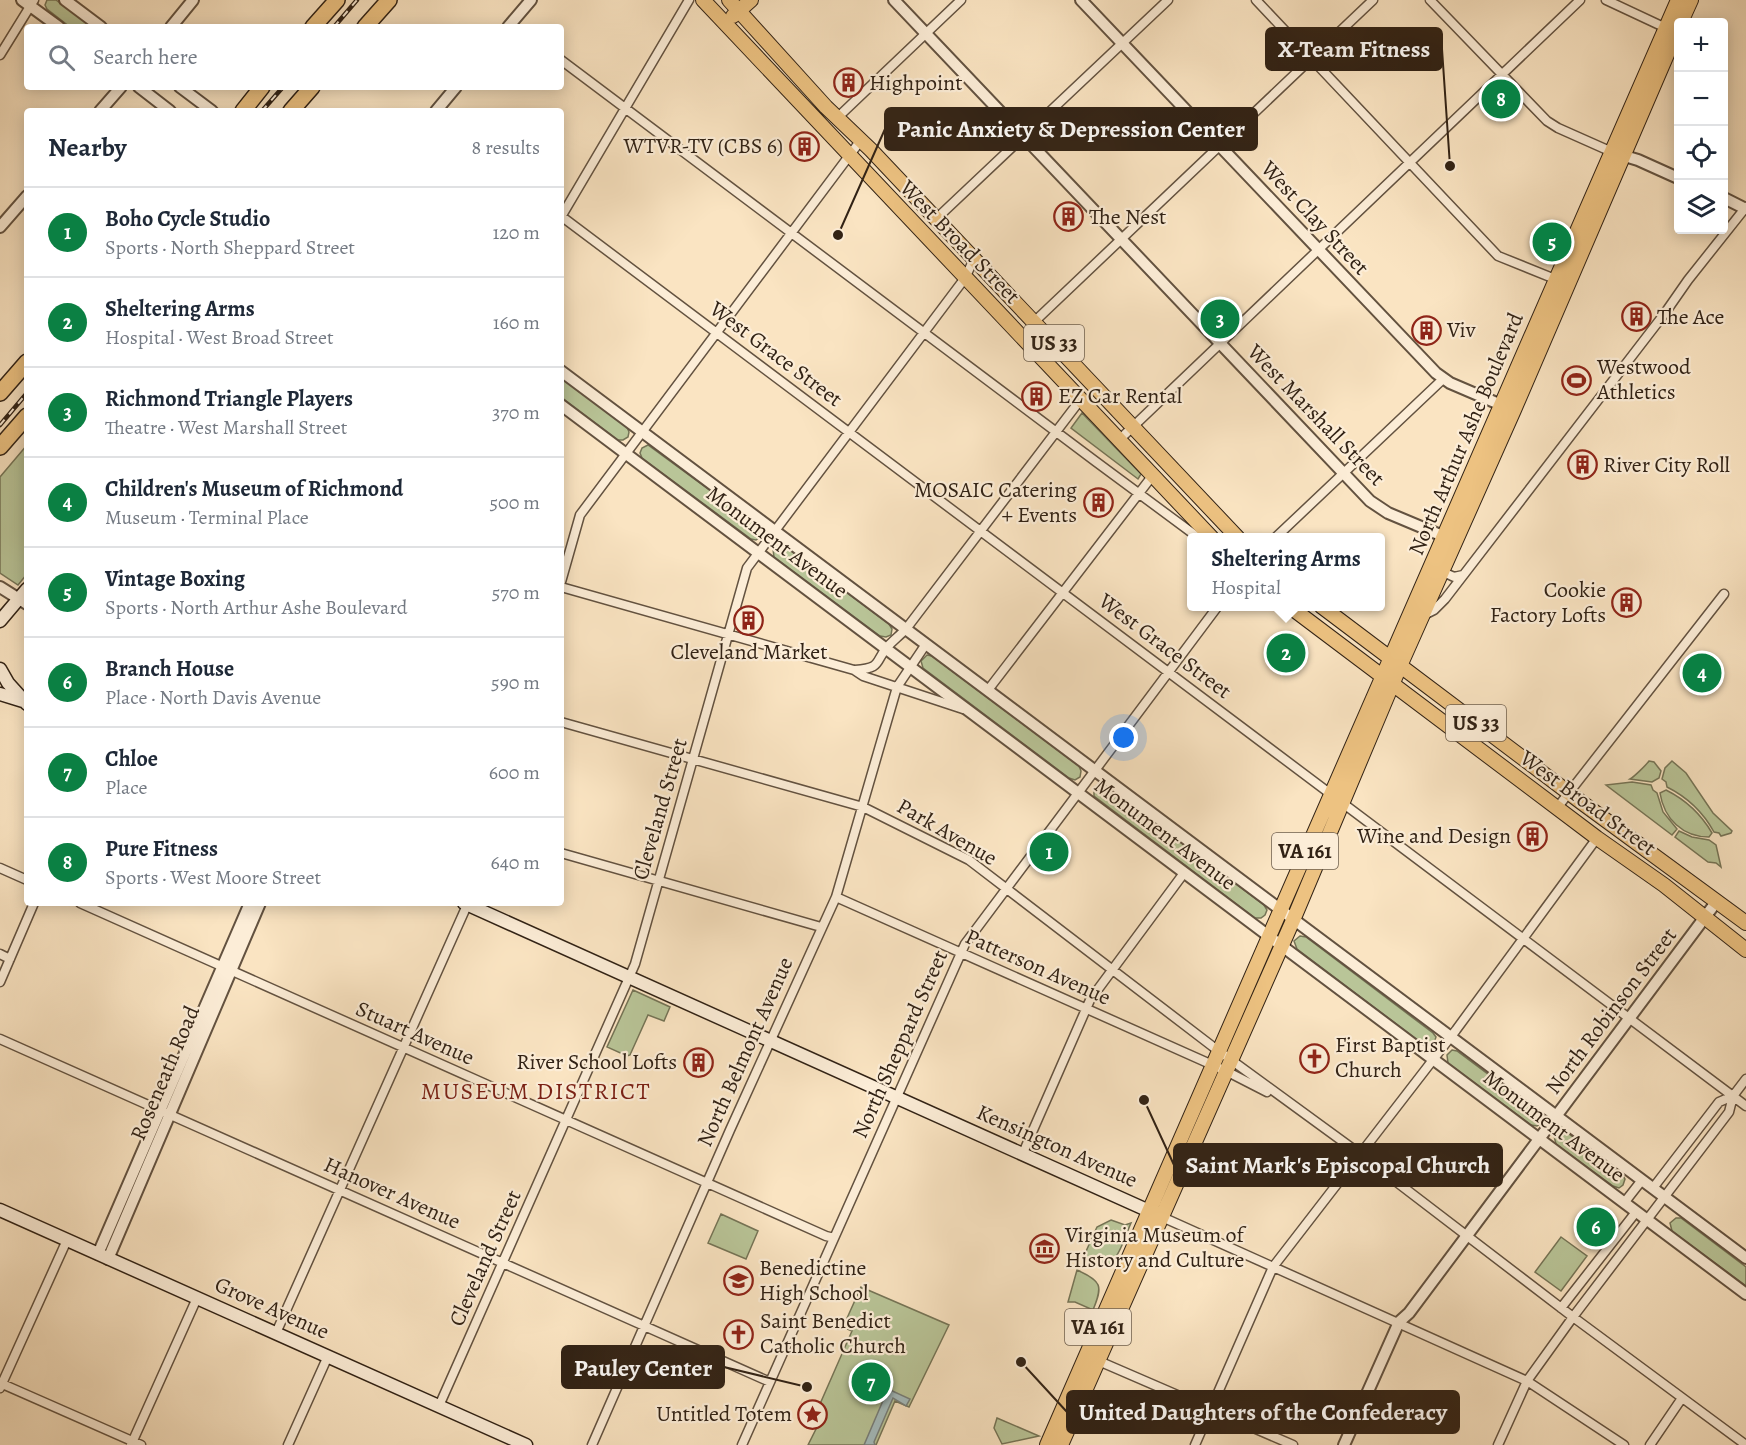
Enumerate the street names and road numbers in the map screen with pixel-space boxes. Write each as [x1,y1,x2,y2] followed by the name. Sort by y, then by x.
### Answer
[1253,153,1376,282] street label: West Clay Street
[892,173,1027,311] street label: West Broad Street
[703,294,849,414] street label: West Grace Street
[1401,308,1531,560] street label: North Arthur Ashe Boulevard
[1024,325,1084,361] road number: US 33
[1240,337,1391,492] street label: West Marshall Street
[700,479,854,605] street label: Monument Avenue
[1092,586,1238,706] street label: West Grace Street
[1446,705,1506,741] road number: US 33
[625,735,695,883] street label: Cleveland Street
[1513,743,1662,863] street label: West Broad Street
[1088,771,1242,897] street label: Monument Avenue
[891,791,1003,873] street label: Park Avenue
[1272,833,1338,869] road number: VA 161
[960,921,1116,1013] street label: Patterson Avenue
[1538,921,1684,1101] street label: North Robinson Street
[845,945,955,1143] street label: North Sheppard Street
[690,952,800,1152] street label: North Belmont Avenue
[351,994,479,1072] street label: Stuart Avenue
[123,1001,207,1145] street label: Roseneath Road
[1477,1063,1631,1189] street label: Monument Avenue
[972,1097,1142,1195] street label: Kensington Avenue
[319,1149,465,1237] street label: Hanover Avenue
[442,1185,528,1331] street label: Cleveland Street
[210,1269,334,1347] street label: Grove Avenue
[1065,1309,1131,1345] road number: VA 161

